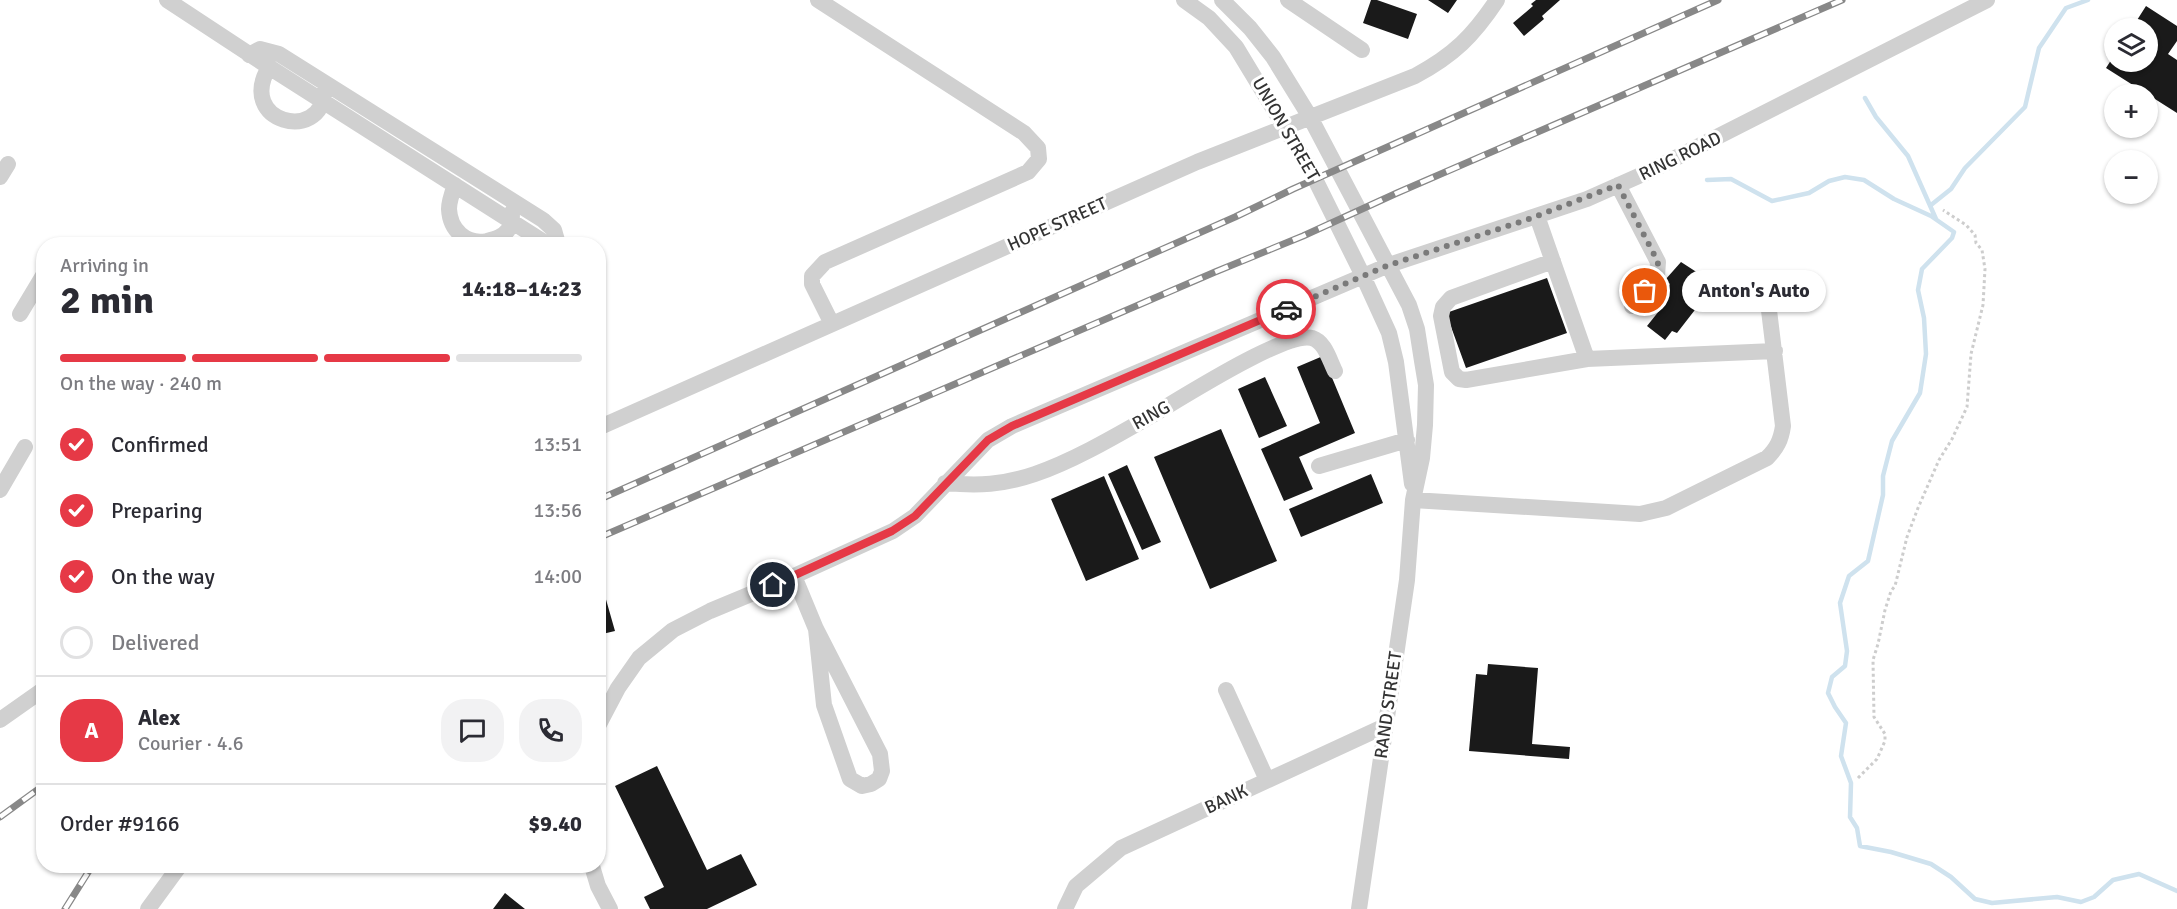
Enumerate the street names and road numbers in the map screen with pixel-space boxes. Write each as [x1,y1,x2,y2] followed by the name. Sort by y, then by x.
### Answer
[1247,73,1325,185] street label: UNION STREET
[1635,127,1725,185] street label: RING ROAD
[1004,192,1110,256] street label: HOPE STREET
[1128,396,1174,434] street label: RING
[1370,650,1406,760] street label: RAND STREET
[1201,779,1251,818] street label: BANK

